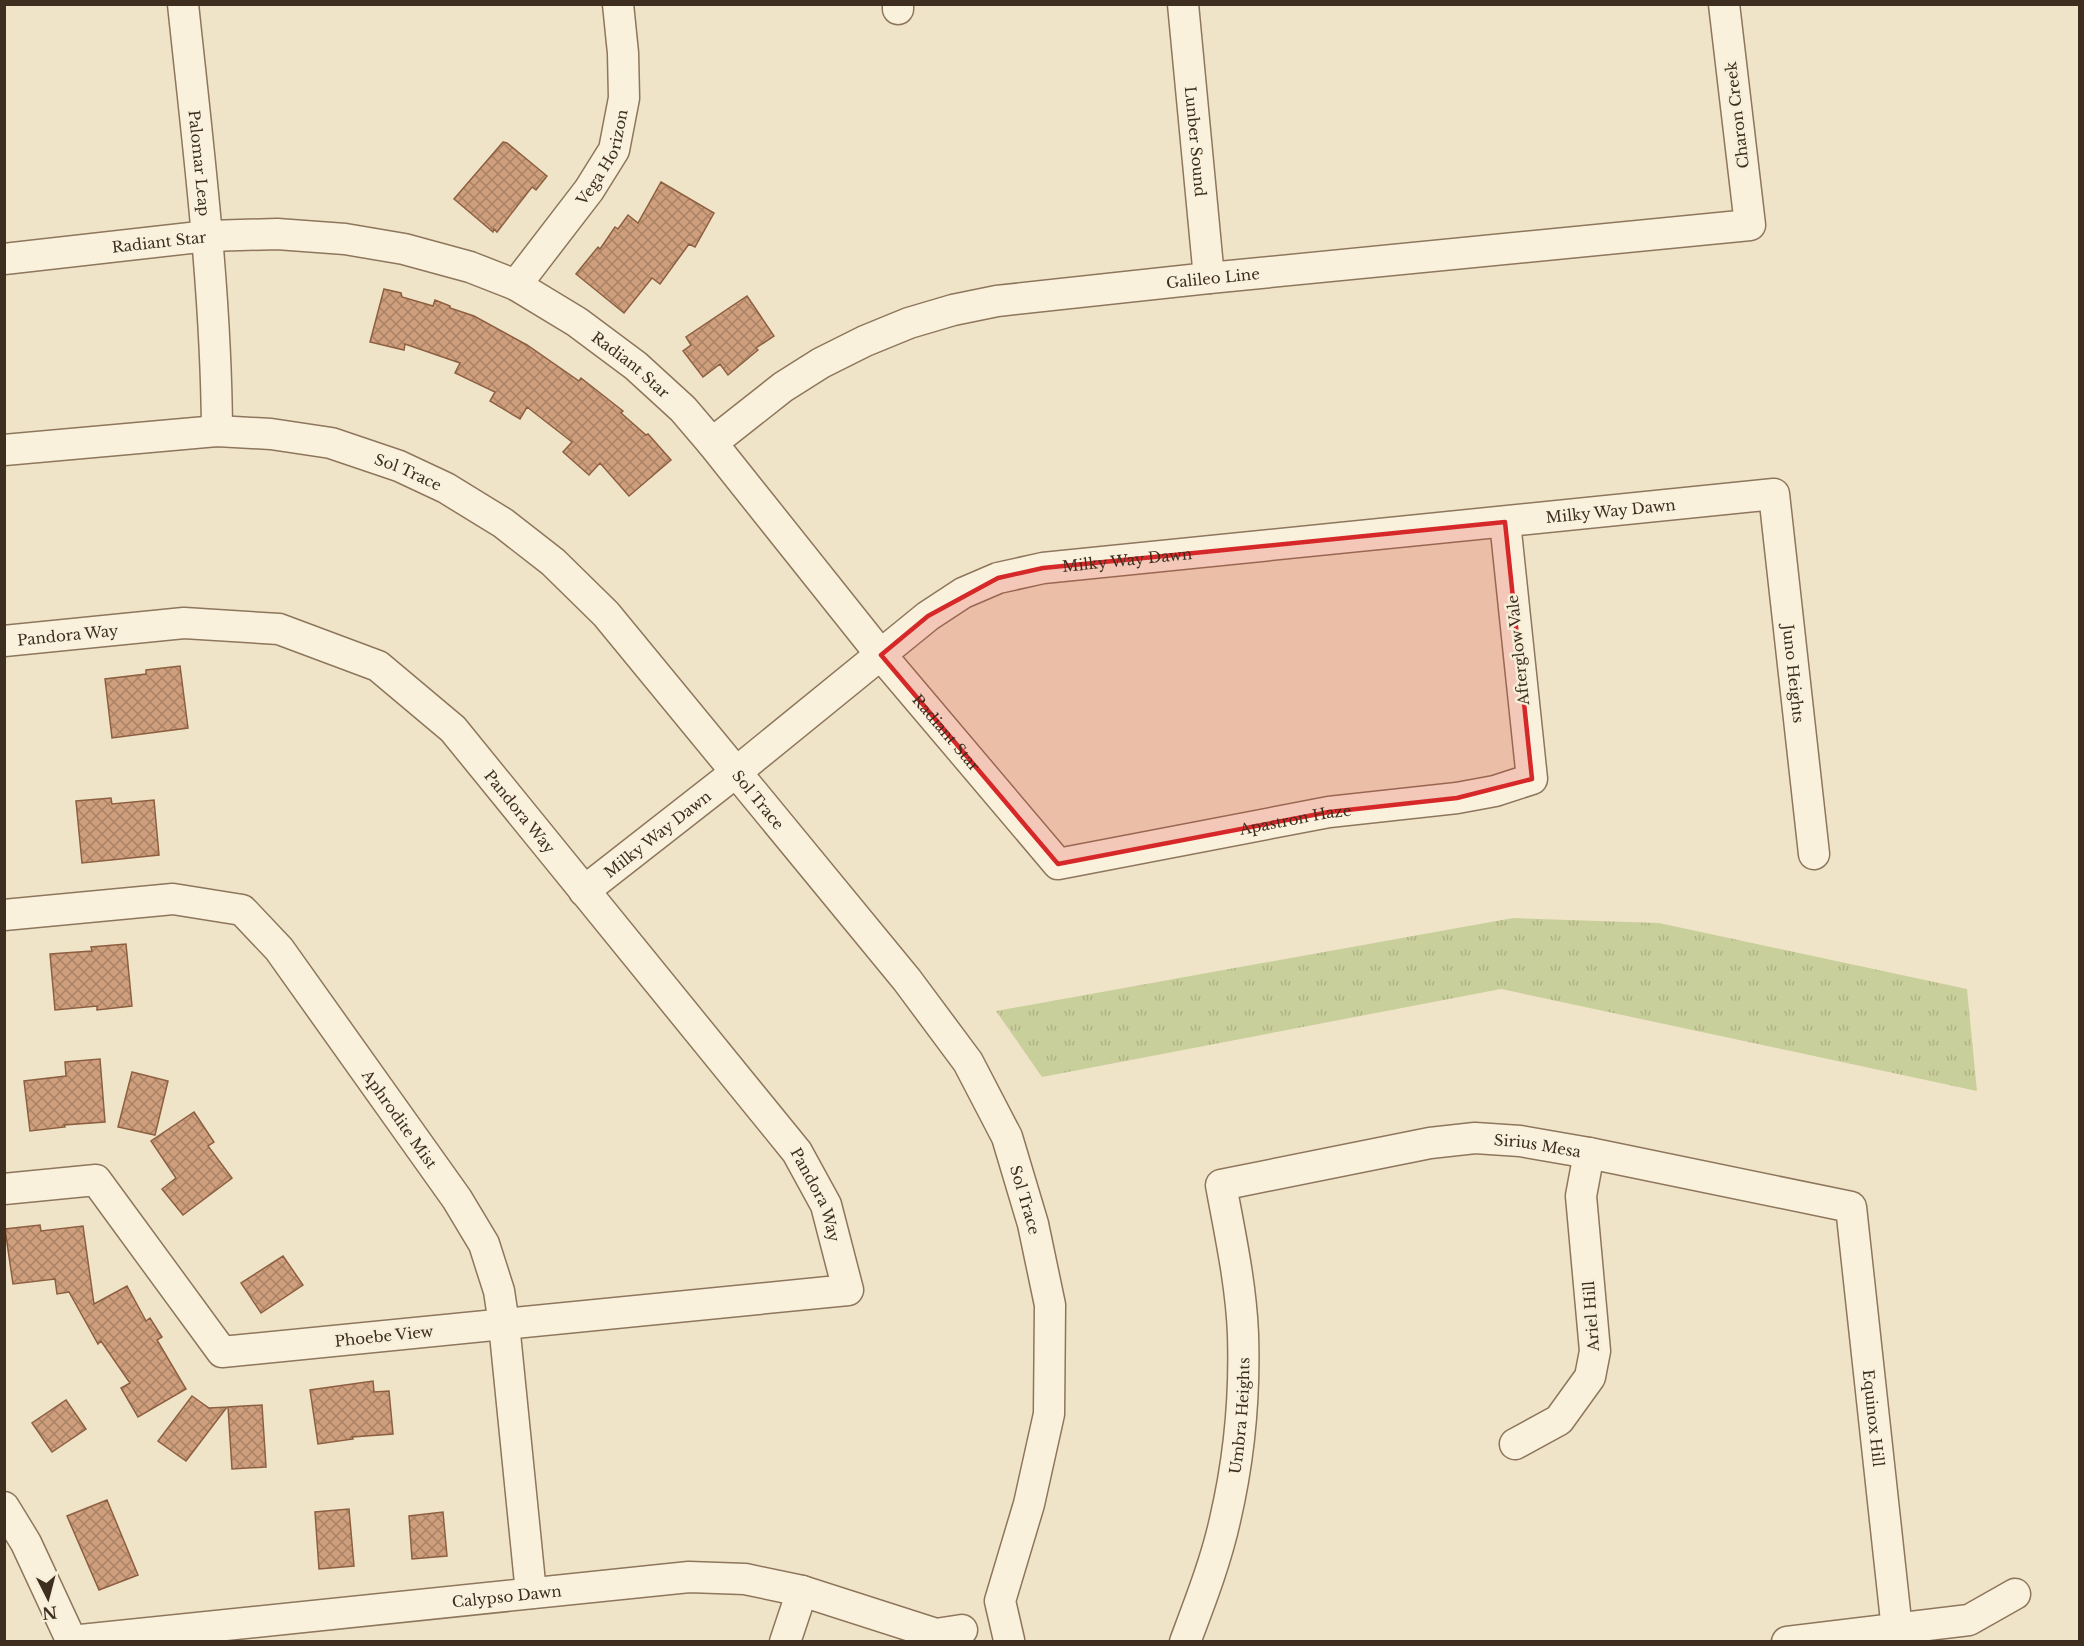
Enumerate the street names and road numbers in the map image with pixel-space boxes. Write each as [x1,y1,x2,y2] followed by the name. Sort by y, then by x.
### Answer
[1721,60,1753,170] street label: Charon Creek
[1181,85,1211,197] street label: Lunber Sound
[571,108,631,209] street label: Vega Horizon
[185,109,215,217] street label: Palomar Leap
[111,227,208,256] street label: Radiant Star
[1165,264,1261,292] street label: Galileo Line
[588,327,674,402] street label: Radiant Star
[372,449,445,494] street label: Sol Trace
[1545,495,1677,527] street label: Milky Way Dawn
[1061,543,1193,576] street label: Milky Way Dawn
[1503,594,1533,707] street label: Afterglow Vale
[16,620,120,649] street label: Pandora Way
[1779,621,1809,724] street label: Juno Heights
[909,690,985,775] street label: Radiant Star
[481,766,560,857] street label: Pandora Way
[729,766,789,833] street label: Sol Trace
[600,786,715,881] street label: Milky Way Dawn
[1237,800,1352,839] street label: Apastron Haze
[358,1065,442,1172] street label: Aphrodite Mist
[1493,1130,1583,1161] street label: Sirius Mesa
[787,1144,845,1244] street label: Pandora Way
[1006,1163,1044,1236] street label: Sol Trace
[1579,1280,1603,1353] street label: Ariel Hill
[334,1321,434,1351] street label: Phoebe View
[1225,1357,1253,1475] street label: Umbra Heights
[1859,1368,1889,1468] street label: Equinox Hill
[451,1581,562,1611] street label: Calypso Dawn

